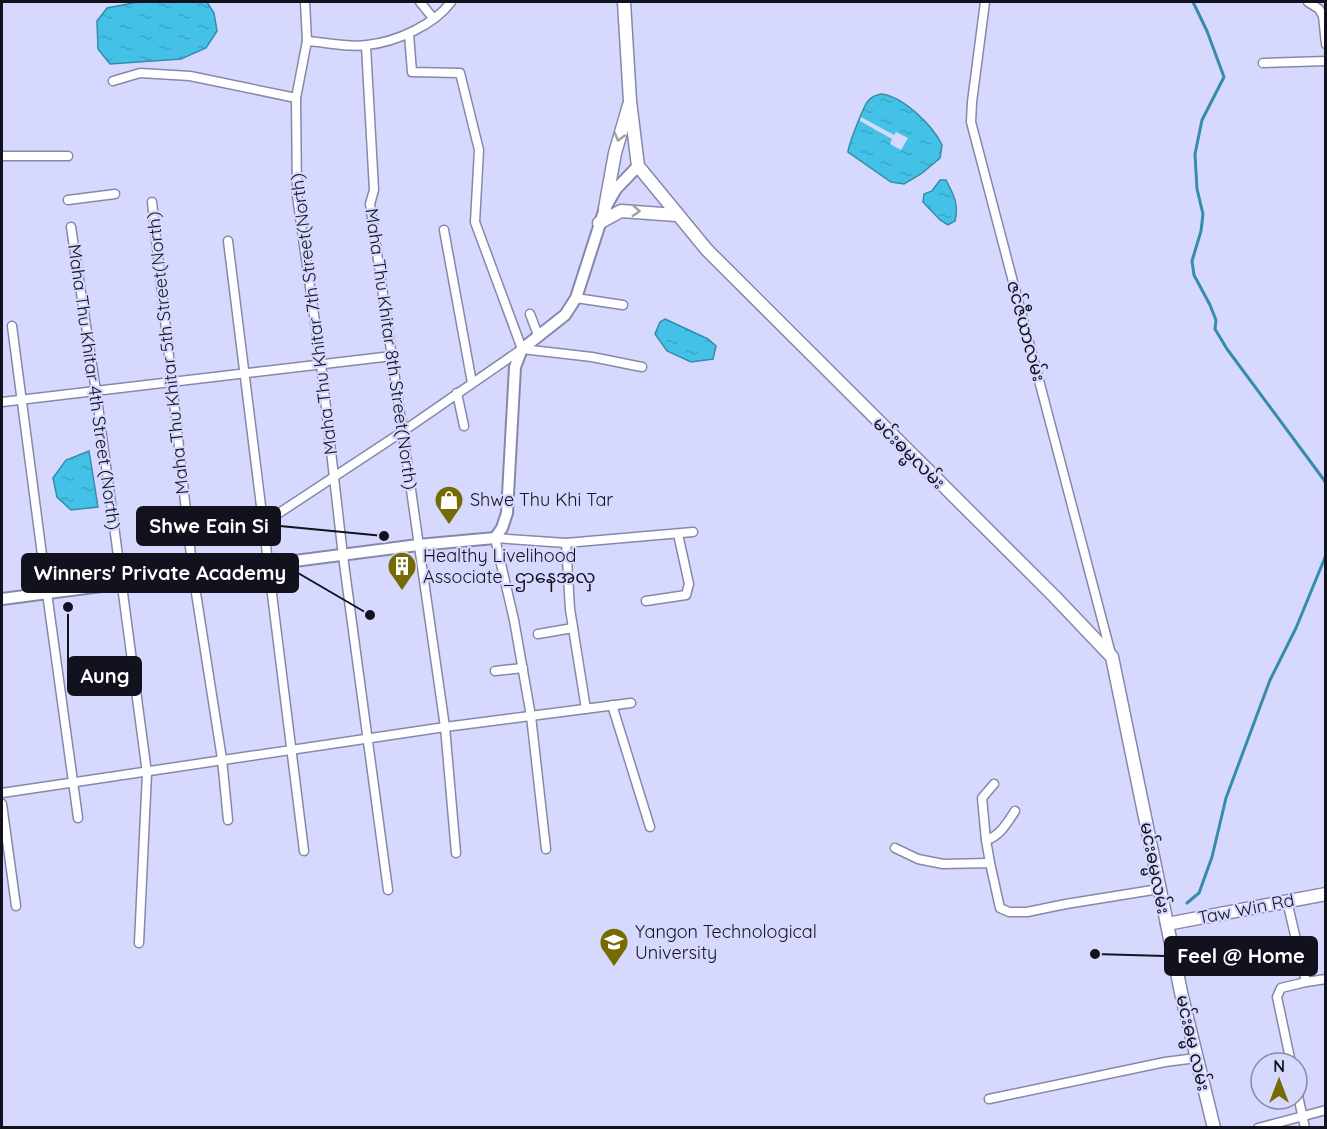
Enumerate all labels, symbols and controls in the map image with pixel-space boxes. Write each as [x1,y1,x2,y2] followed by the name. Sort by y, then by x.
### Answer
[614,132,627,142] one-way arrow
[285,172,342,456] street label: Maha Thu Khitar 7th Street(North)
[632,204,641,217] one-way arrow
[360,207,423,491] street label: Maha Thu Khitar 8th Street(North)
[141,211,194,496] street label: Maha Thu Khitar 5th Street(North)
[63,242,126,531] street label: Maha Thu Khitar 4th Street (North)
[1002,277,1053,384] street label: ဇင်ဇီယာလမ်း
[865,411,951,497] street label: မင်းဓမ္မလမ်း
[433,484,465,526] shop icon: Shwe Thu Khi Tar
[470,488,613,511] place label: Shwe Thu Khi Tar
[137,507,280,545] callout: Shwe Eain Si
[149,513,269,538] text: Shwe Eain Si
[423,544,596,592] place label: Healthy Livelihood Associate_ဌာနေအလှ
[386,550,418,592] building icon: Healthy Livelihood Associate_ဌာနေအလှ
[22,554,298,592] callout: Winners' Private Academy
[34,560,286,585] text: Winners' Private Academy
[68,657,141,695] callout: Aung
[81,663,130,688] text: Aung
[1131,820,1177,917] street label: မင်းဓမ္မလမ်း
[1196,888,1296,929] street label: Taw Win Rd
[635,920,817,964] place label: Yangon Technological University
[598,926,630,968] school or university icon: Yangon Technological University
[1165,937,1317,975] callout: Feel @ Home
[1177,943,1305,968] text: Feel @ Home
[1167,992,1217,1094] street label: မင်းဓမ္မ လမ်း
[1249,1051,1309,1111] north arrow
[1273,1056,1285,1076] text: N

